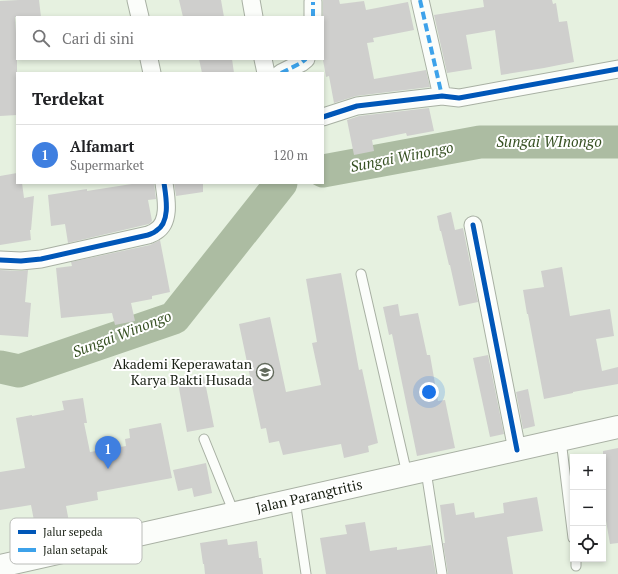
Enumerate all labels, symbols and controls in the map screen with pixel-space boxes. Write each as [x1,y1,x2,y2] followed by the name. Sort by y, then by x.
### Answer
[16,16,324,60] search box
[30,27,52,49] icon: search
[62,28,134,48] text: Cari di sini
[32,87,104,110] text: Terdekat
[496,131,602,151] water label: Sungai WInongo
[70,136,134,156] text: Alfamart
[349,136,455,176] water label: Sungai Winongo
[41,146,49,164] text: 1
[273,146,308,164] text: 120 m
[70,156,144,174] text: Supermarket
[69,305,174,361] water label: Sungai Winongo
[113,354,253,389] place label: Akademi Keperawatan Karya Bakti Husada
[255,362,275,382] school or university icon: Akademi Keperawatan Karya Bakti Husada
[419,382,439,402] your location
[95,436,121,469] pin: 1
[570,454,606,562] map controls
[570,454,606,490] button: +
[254,474,364,517] street label: Jalan Parangtritis
[570,490,606,526] button: −
[10,518,142,564] legend
[43,525,103,539] text: Jalur sepeda
[570,526,606,562] button: locate
[43,543,108,557] text: Jalan setapak

